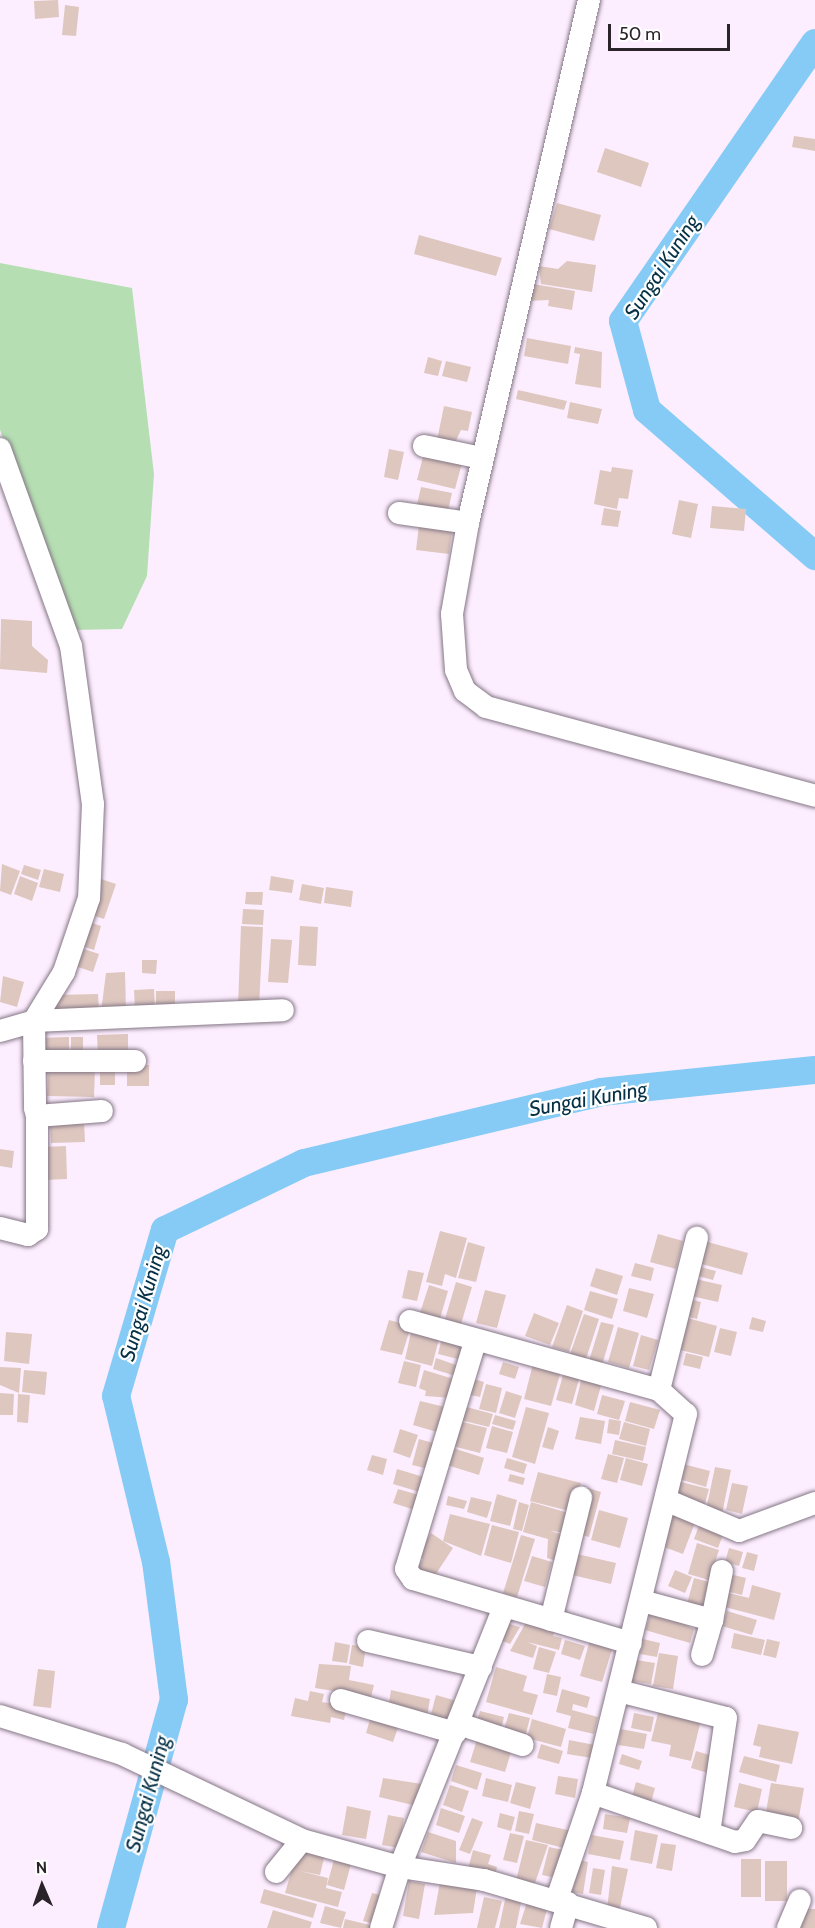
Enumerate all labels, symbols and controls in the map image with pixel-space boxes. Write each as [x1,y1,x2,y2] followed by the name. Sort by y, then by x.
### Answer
[611,12,732,50] scale bar
[619,23,661,45] text: 50 m
[619,210,705,324] water label: Sungai Kuning
[527,1076,649,1122] water label: Sungai Kuning
[114,1242,172,1364] water label: Sungai Kuning
[120,1733,176,1855] water label: Sungai Kuning
[12,1856,72,1916] north arrow
[35,1858,47,1877] text: N

